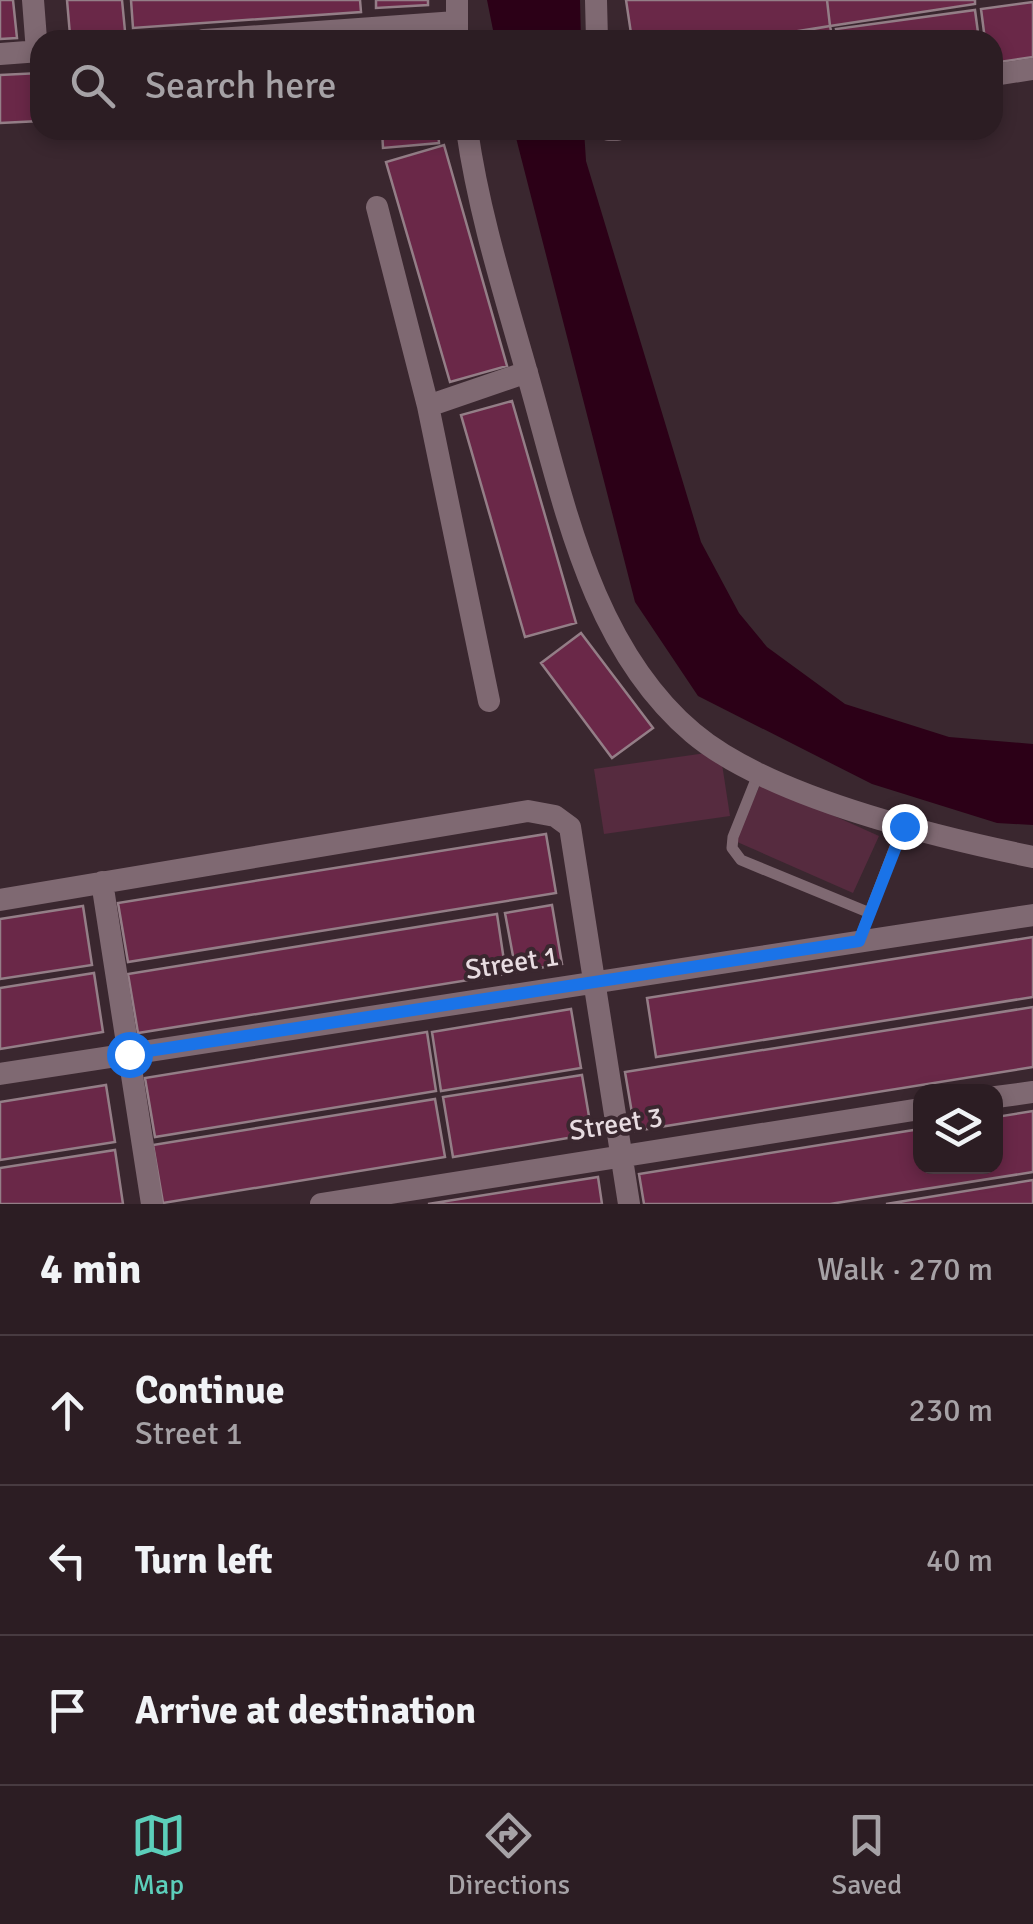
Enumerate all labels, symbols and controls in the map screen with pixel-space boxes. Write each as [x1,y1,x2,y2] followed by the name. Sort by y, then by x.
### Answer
[30,30,1003,140] search box
[65,58,120,113] icon: search
[145,62,337,109] text: Search here
[882,804,928,850] route end
[463,939,561,987] street label: Street 1
[107,1032,153,1078] route start
[913,1084,1003,1174] map controls
[913,1084,1003,1174] button: layers
[567,1100,665,1148] street label: Street 3
[40,1244,141,1295] text: 4 min
[817,1250,993,1289] text: Walk · 270 m
[135,1367,285,1414] text: Continue
[40,1383,95,1438] icon: ahead
[909,1391,993,1430] text: 230 m
[135,1414,243,1453] text: Street 1
[40,1533,95,1588] icon: left
[135,1537,273,1584] text: Turn left
[926,1541,993,1580] text: 40 m
[40,1683,95,1738] icon: arrive
[135,1687,476,1734] text: Arrive at destination
[131,1808,186,1902] tab: Map
[448,1808,570,1902] tab: Directions
[832,1808,902,1902] tab: Saved

